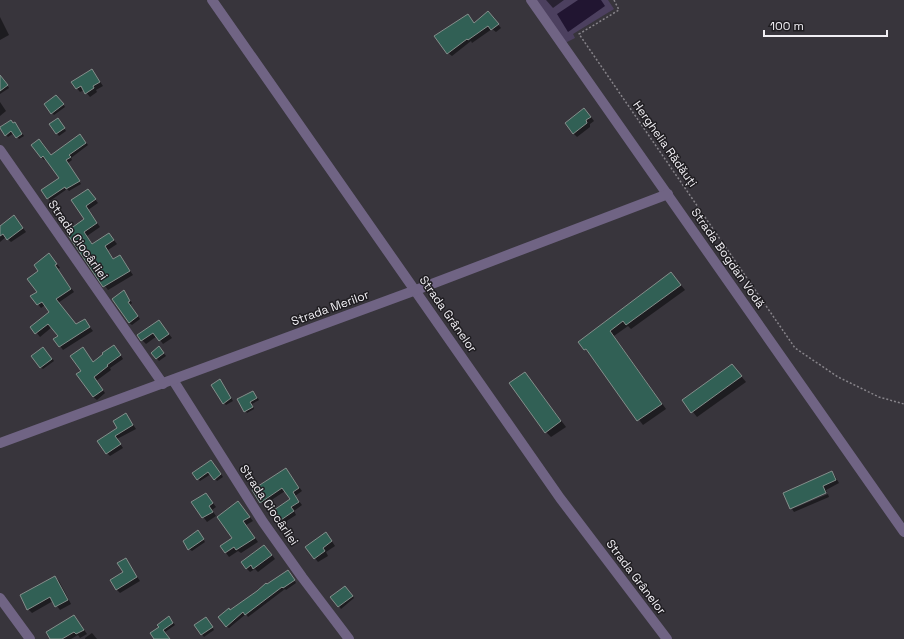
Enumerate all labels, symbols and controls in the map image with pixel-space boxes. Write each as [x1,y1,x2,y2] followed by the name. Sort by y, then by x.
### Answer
[764,12,887,38] scale bar
[770,18,804,34] text: 100 m
[629,98,701,190] street label: Herghelia Rădăuți
[44,197,112,283] street label: Strada Ciocârliei
[687,205,769,311] street label: Strada Bogdan Vodă
[416,272,481,356] street label: Strada Grânelor
[289,286,371,329] street label: Strada Merilor
[236,461,302,549] street label: Strada Ciocârliei
[602,536,670,618] street label: Strada Grânelor

